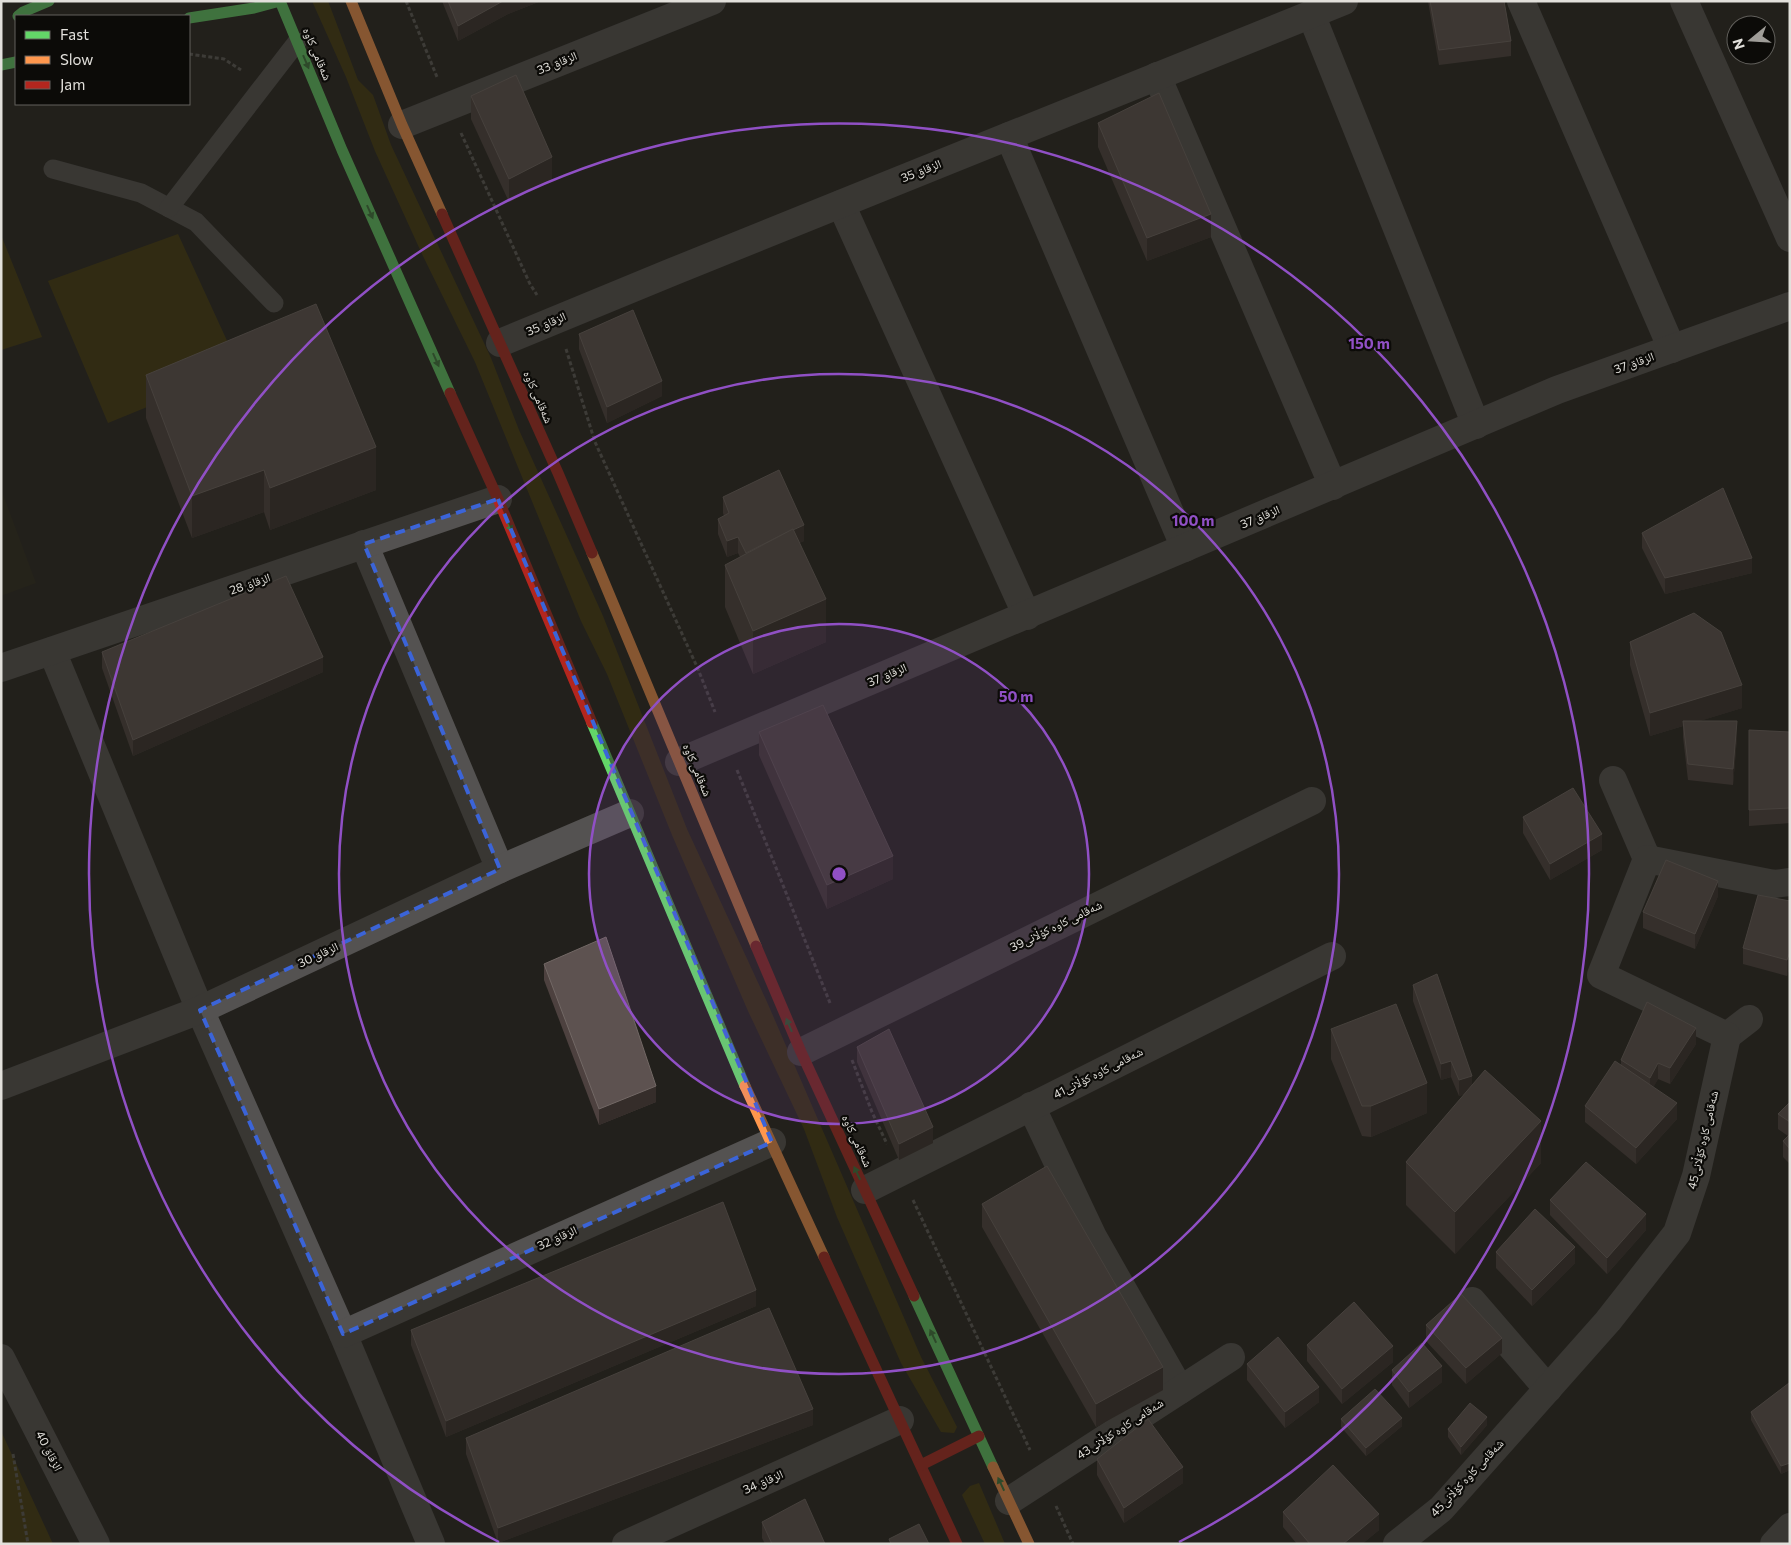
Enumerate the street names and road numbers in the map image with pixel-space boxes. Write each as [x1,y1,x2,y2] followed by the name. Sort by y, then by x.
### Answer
[300,25,335,83] street label: شەقامی کاوە
[535,48,579,77] street label: الزقاق 33
[898,156,943,185] street label: الزقاق 35
[523,308,568,339] street label: الزقاق 35
[1612,348,1656,377] street label: الزقاق 37
[520,368,557,425] street label: شەقامی کاوە
[1238,501,1282,532] street label: الزقاق 37
[227,570,272,598] street label: الزقاق 28
[865,659,909,690] street label: الزقاق 37
[680,741,715,799] street label: شەقامی کاوە
[1007,896,1104,954] street label: شەقامی کاوە کۆڵانی39
[295,939,341,970] street label: الزقاق 30
[1050,1043,1145,1102] street label: شەقامی کاوە کۆڵانی41
[1683,1089,1721,1191] street label: شەقامی کاوە کۆڵانی45
[839,1112,876,1169] street label: شەقامی کاوە
[535,1222,579,1253] street label: الزقاق 32
[1073,1394,1166,1462] street label: شەقامی کاوە کۆڵانی43
[33,1428,66,1474] street label: الزقاق 40
[1426,1435,1507,1520] street label: شەقامی کاوە کۆڵانی45
[740,1466,785,1497] street label: الزقاق 34

